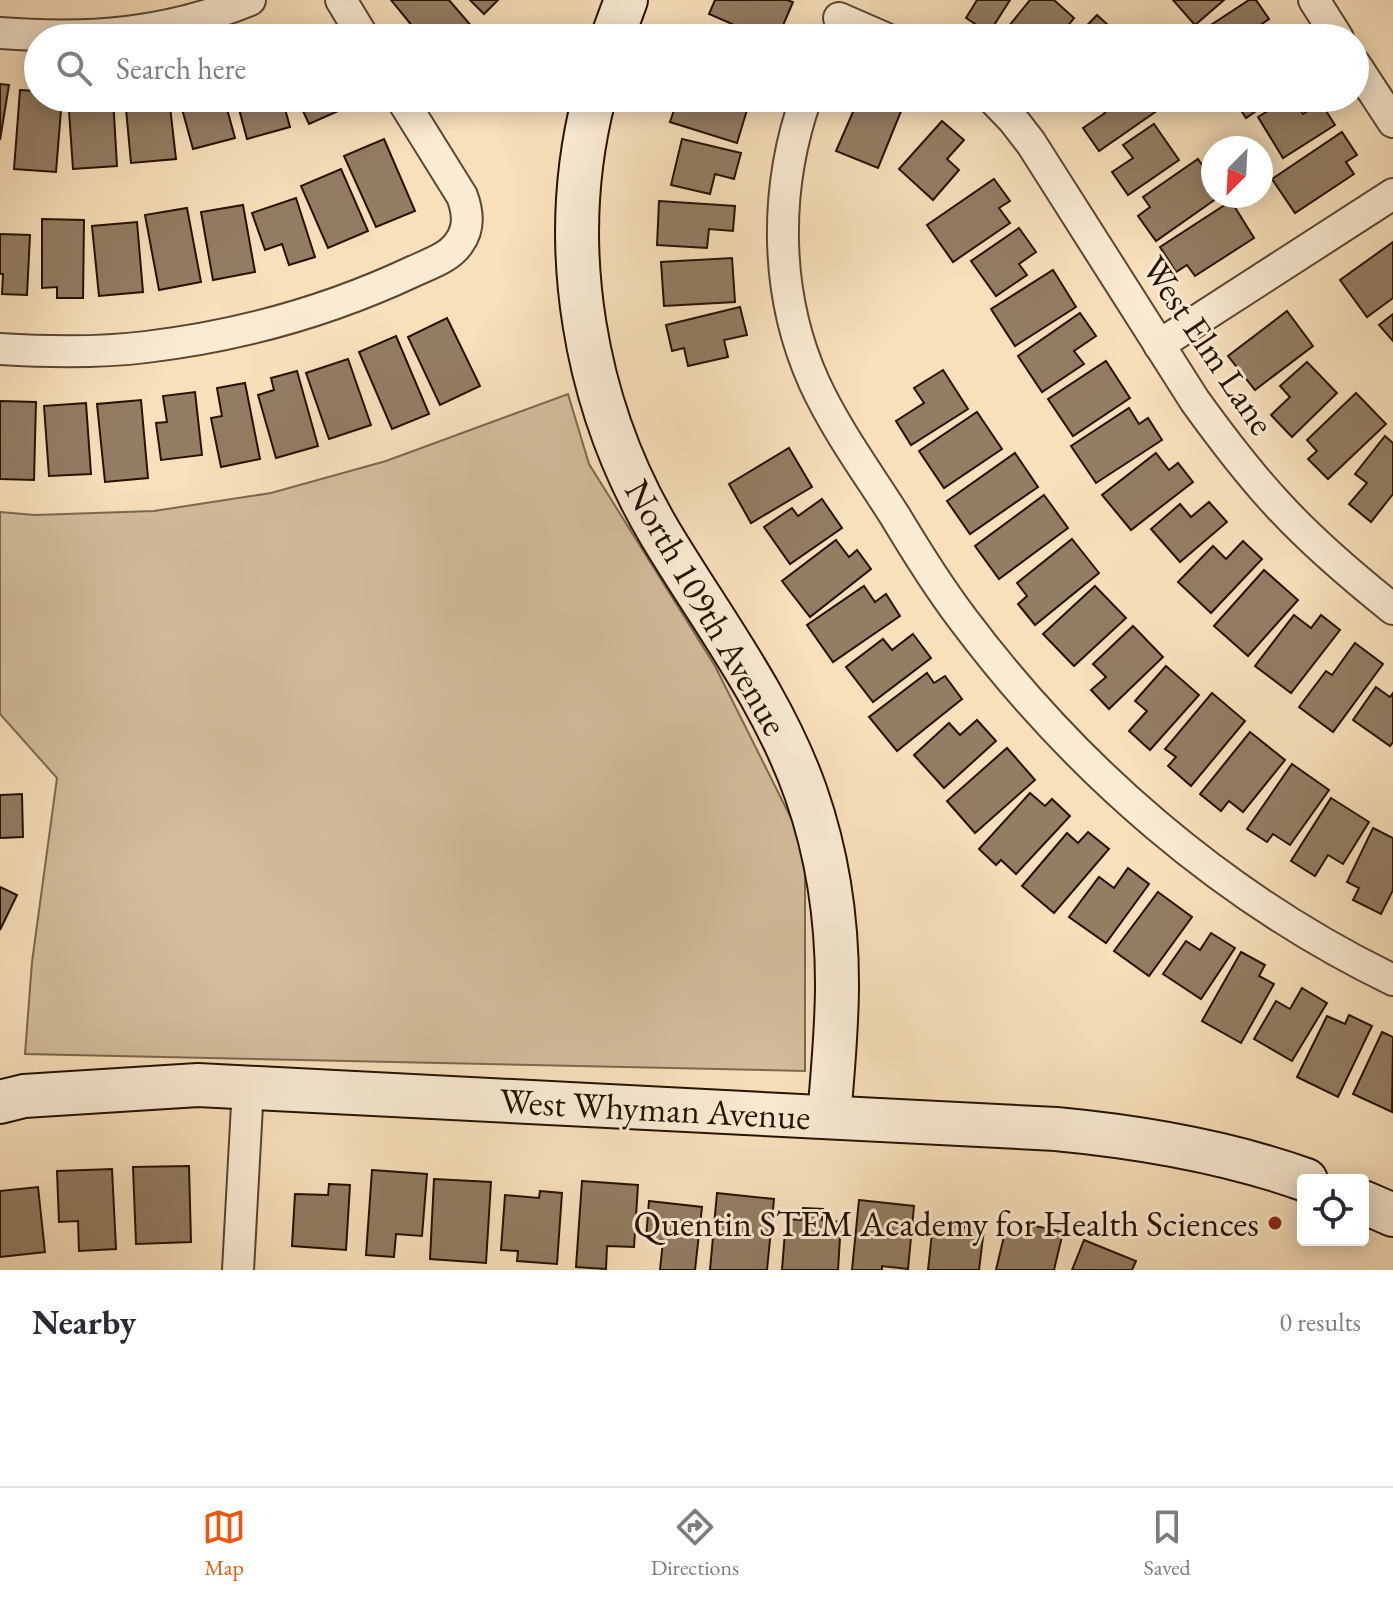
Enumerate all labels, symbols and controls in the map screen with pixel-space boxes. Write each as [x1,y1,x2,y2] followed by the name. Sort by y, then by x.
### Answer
[24,24,1369,112] search box
[52,46,96,90] icon: search
[116,49,246,88] text: Search here
[1201,136,1273,208] north arrow
[1131,247,1286,444] street label: West Elm Lane
[614,471,799,744] street label: North 109th Avenue
[498,1077,812,1140] street label: West Whyman Avenue
[1297,1174,1369,1246] map controls
[1297,1174,1369,1246] button: locate
[633,1200,1259,1247] place label: Quentin STEM Academy for Health Sciences
[1266,1214,1284,1232] marker: Quentin STEM Academy for Health Sciences
[32,1300,136,1344] text: Nearby
[1280,1305,1361,1339] text: 0 results
[202,1505,246,1582] tab: Map
[651,1505,739,1582] tab: Directions
[1144,1505,1191,1582] tab: Saved

